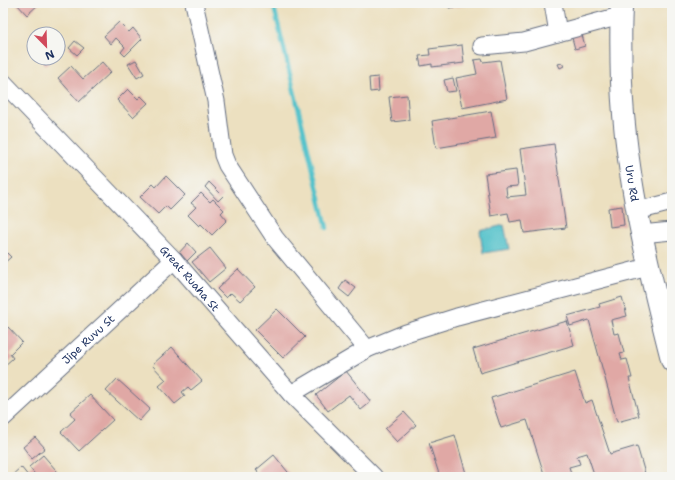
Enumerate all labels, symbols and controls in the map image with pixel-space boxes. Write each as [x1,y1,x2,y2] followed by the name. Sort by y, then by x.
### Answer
[26,26,66,66] north arrow
[43,46,57,63] text: N
[621,164,642,203] street label: Uru Rd
[156,243,223,315] street label: Great Ruaha St
[59,311,118,368] street label: Jipe Ruvu St

